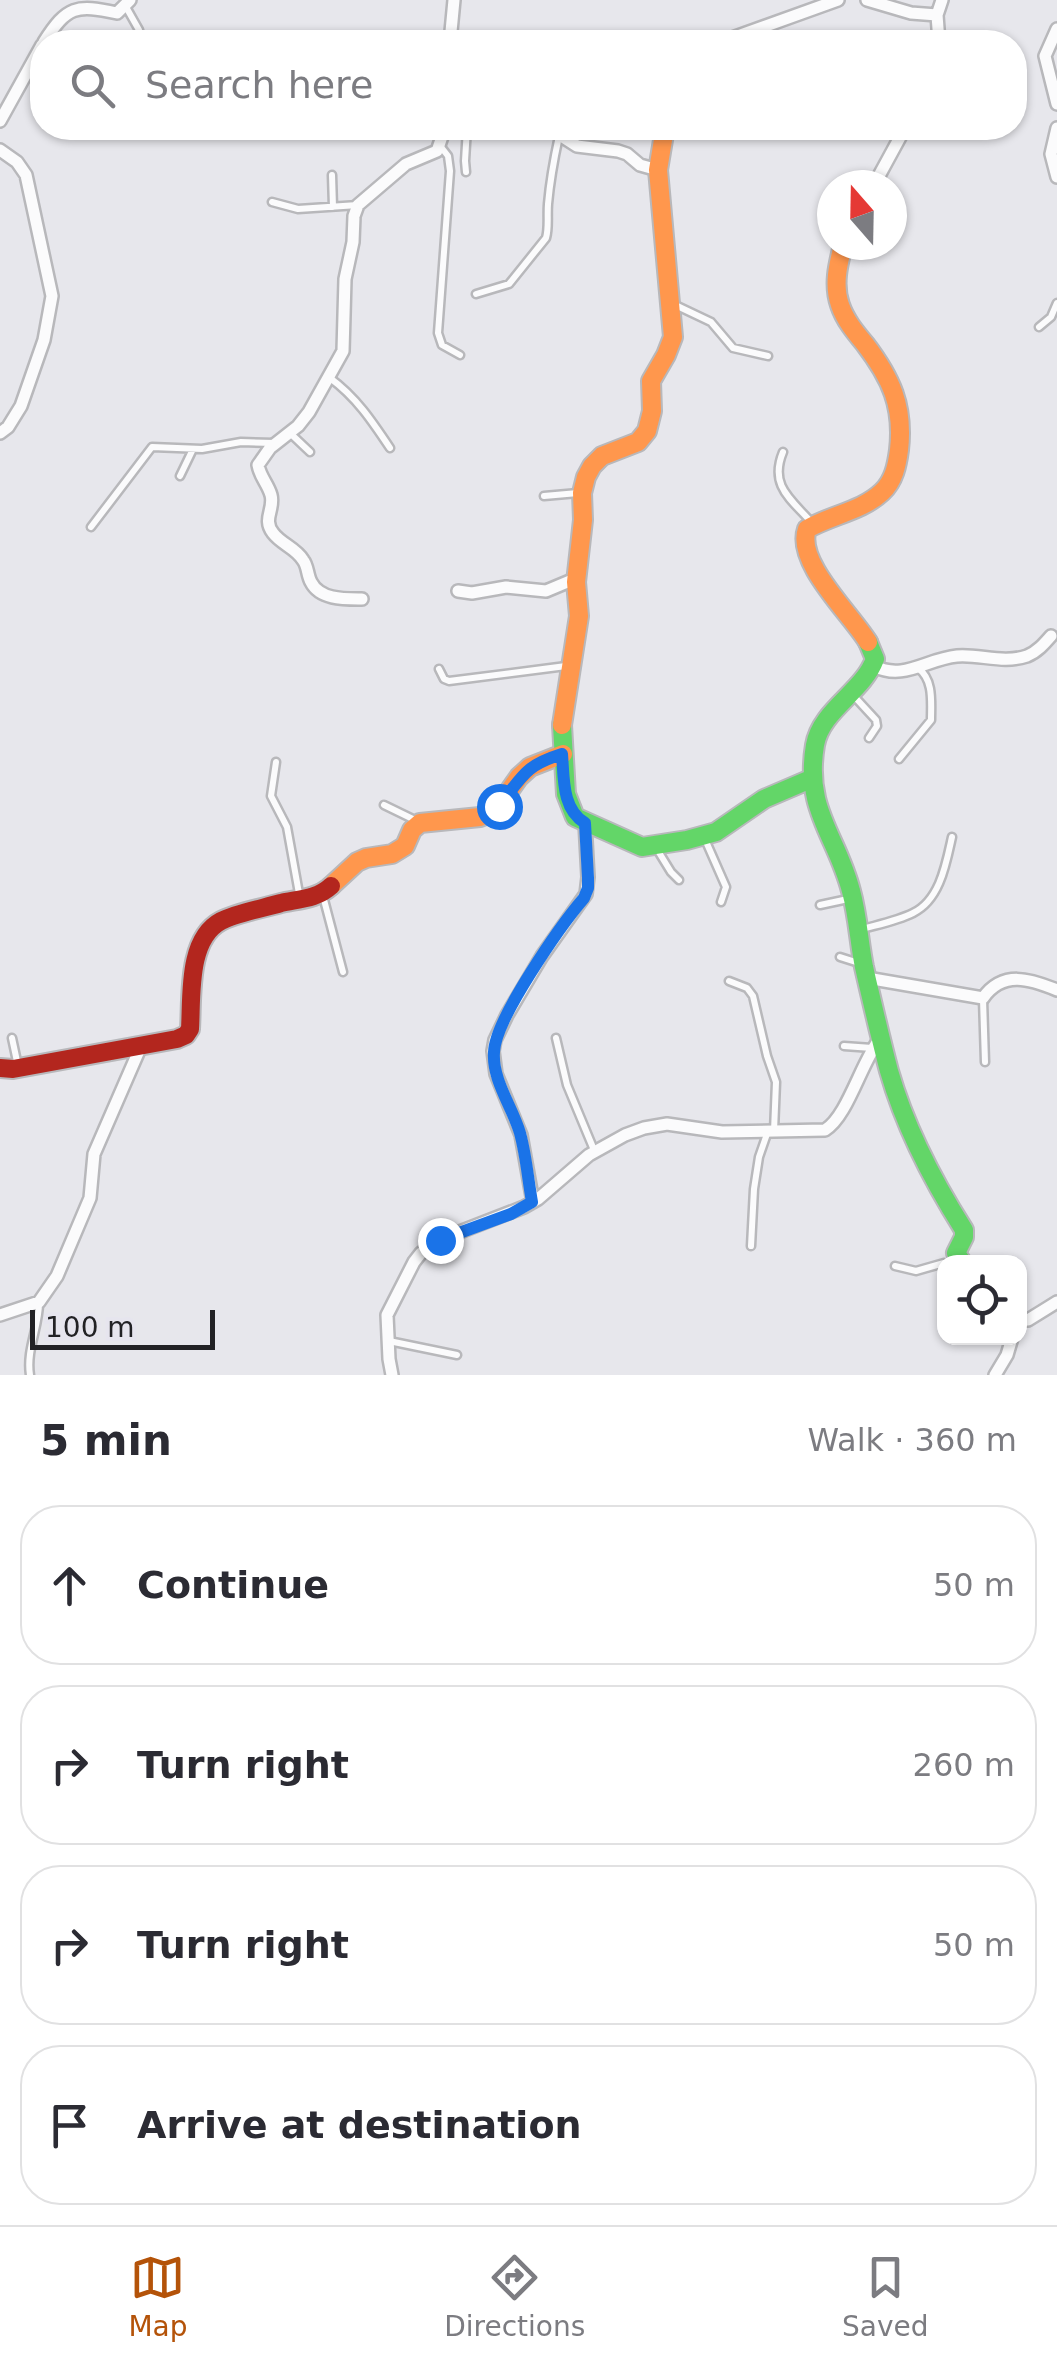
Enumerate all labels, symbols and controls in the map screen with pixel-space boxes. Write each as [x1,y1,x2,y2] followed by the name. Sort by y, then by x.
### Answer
[30,30,1027,140] search box
[65,58,120,113] icon: search
[145,63,373,107] text: Search here
[817,170,907,260] north arrow
[477,784,523,830] route start
[418,1218,464,1264] route end
[937,1255,1027,1345] map controls
[937,1255,1027,1345] button: locate
[30,1305,215,1350] scale bar
[45,1311,135,1344] text: 100 m
[40,1416,172,1465] text: 5 min
[807,1421,1017,1459] text: Walk · 360 m
[42,1558,97,1613] icon: ahead
[137,1563,329,1607] text: Continue
[933,1566,1015,1604] text: 50 m
[42,1738,97,1793] icon: right
[137,1743,349,1787] text: Turn right
[913,1746,1015,1784] text: 260 m
[42,1918,97,1973] icon: right
[137,1923,349,1967] text: Turn right
[933,1926,1015,1964] text: 50 m
[42,2098,97,2153] icon: arrive
[137,2103,582,2147] text: Arrive at destination
[128,2250,187,2343] tab: Map
[444,2250,585,2343] tab: Directions
[842,2250,929,2343] tab: Saved

